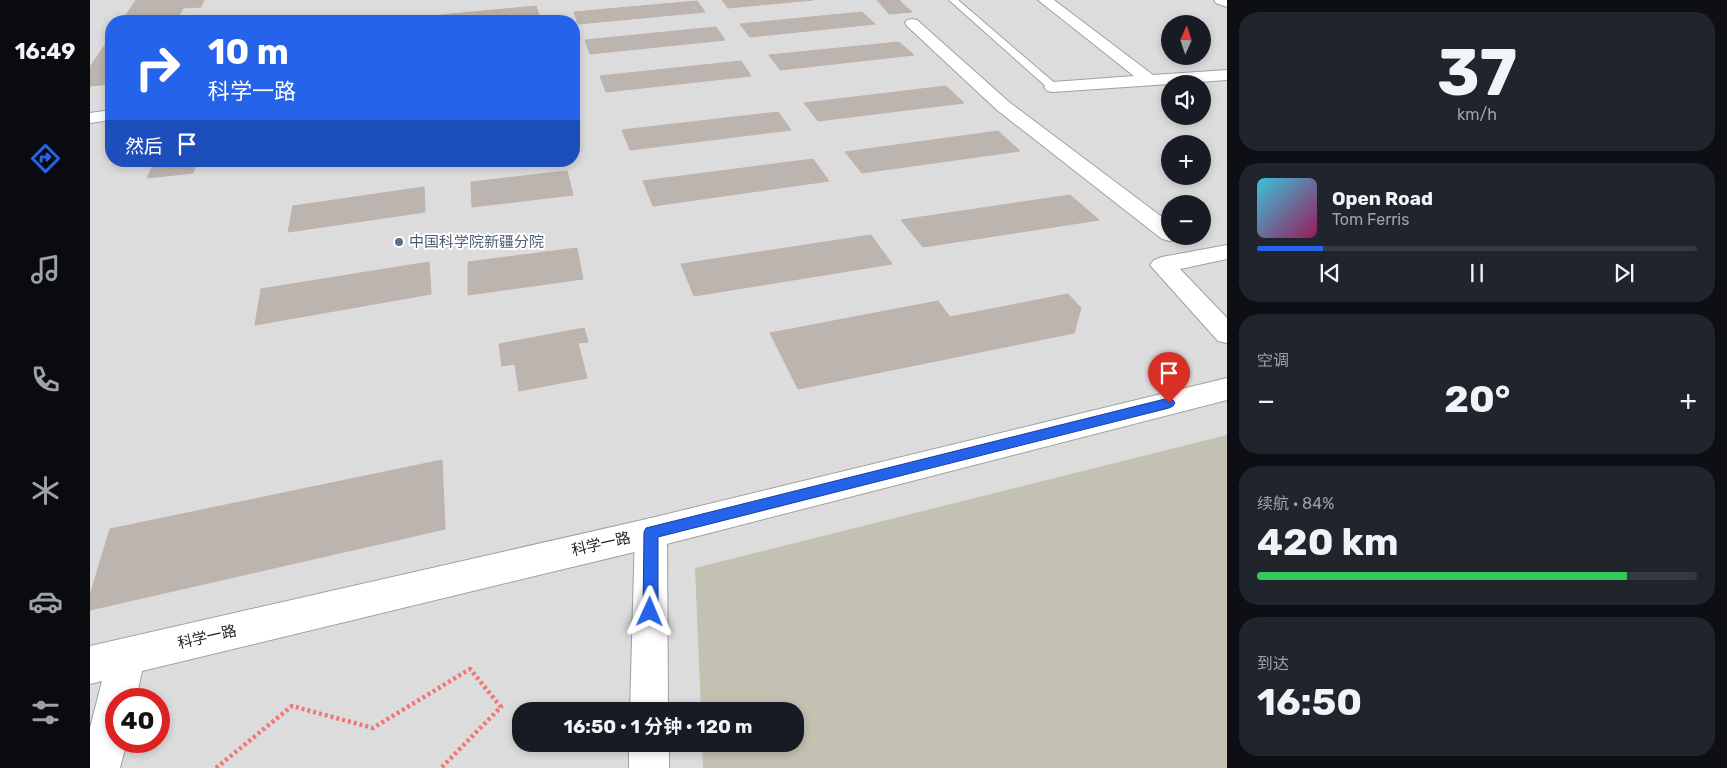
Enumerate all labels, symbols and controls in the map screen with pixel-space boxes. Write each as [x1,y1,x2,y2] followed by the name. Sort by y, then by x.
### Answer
[1161,15,1211,65] north arrow
[1161,15,1211,245] map controls
[208,31,289,73] text: 10 m
[1437,34,1517,111] text: 37
[125,35,190,100] icon: right
[15,38,75,65] text: 16:49
[1161,75,1211,125] button: sound
[208,78,296,105] text: 科学一路
[1457,105,1497,124] text: km/h
[173,130,201,158] icon: arrive
[125,135,163,158] text: 然后
[1161,135,1211,185] button: +
[28,141,63,176] icon: directions
[1332,187,1433,210] text: Open Road
[1161,195,1211,245] button: −
[1332,210,1409,229] text: Tom Ferris
[409,233,544,251] place label: 中国科学院新疆分院
[393,236,405,248] marker: 中国科学院新疆分院
[28,252,63,287] icon: music
[1316,259,1344,287] icon: previous
[1463,259,1491,287] icon: pause
[1610,259,1638,287] icon: next
[1257,351,1289,370] text: 空调
[1148,352,1190,403] pin
[1155,359,1183,387] icon: arrive
[28,362,63,397] icon: phone
[1444,376,1510,422] text: 20°
[1257,384,1275,417] text: −
[1680,384,1697,417] text: +
[28,473,63,508] icon: climate
[1257,494,1334,513] text: 续航 · 84%
[1257,519,1399,565] text: 420 km
[570,528,632,560] street label: 科学一路
[28,584,63,619] icon: car
[623,585,675,637] position arrow
[176,621,238,653] street label: 科学一路
[1257,654,1289,673] text: 到达
[1257,679,1362,725] text: 16:50
[105,688,170,753] speed limit sign: 40
[28,695,63,730] icon: filters
[564,715,752,738] text: 16:50 · 1 分钟 · 120 m

